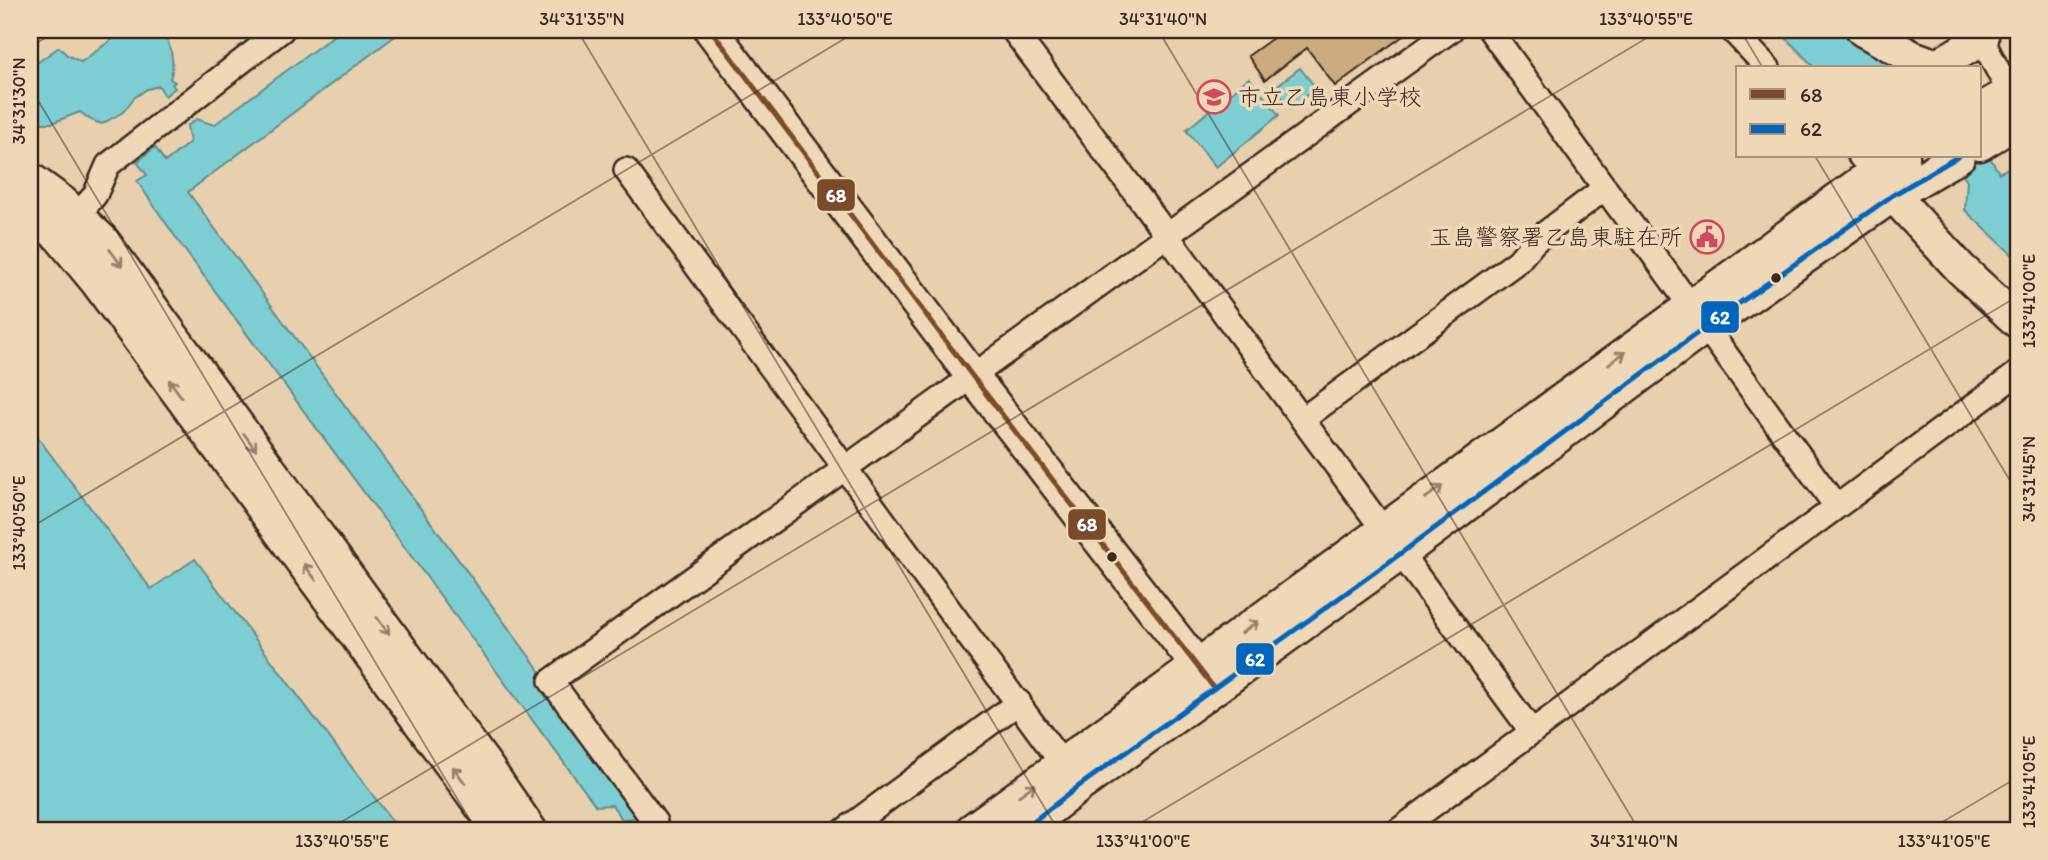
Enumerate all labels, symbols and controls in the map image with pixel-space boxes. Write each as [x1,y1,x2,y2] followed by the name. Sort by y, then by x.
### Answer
[539,8,625,30] text: 34°31'35"N
[797,8,893,30] text: 133°40'50"E
[1119,8,1207,30] text: 34°31'40"N
[1599,8,1693,30] text: 133°40'55"E
[8,57,30,145] text: 34°31'30"N
[1736,66,1982,158] legend
[1195,78,1233,116] school or university icon: 市立乙島東小学校
[1800,82,1823,107] text: 68
[1238,83,1422,111] place label: 市立乙島東小学校
[1800,116,1822,141] text: 62
[816,178,856,212] line badge: 68
[826,184,847,207] text: 68
[1688,218,1726,256] public building icon: 玉島警察署乙島東駐在所
[1429,223,1682,251] place label: 玉島警察署乙島東駐在所
[109,248,123,267] one-way arrow
[2018,254,2040,348] text: 133°41'00"E
[1769,271,1783,285] unlabelled marker
[1700,300,1740,334] line badge: 62
[1710,306,1730,329] text: 62
[1607,351,1626,366] one-way arrow
[168,380,183,398] one-way arrow
[242,432,257,451] one-way arrow
[2018,436,2040,522] text: 34°31'45"N
[8,475,30,571] text: 133°40'50"E
[1424,485,1443,500] one-way arrow
[1067,508,1107,541] line badge: 68
[1077,513,1098,536] text: 68
[1105,550,1119,564] unlabelled marker
[303,563,317,582] one-way arrow
[376,616,391,635] one-way arrow
[1240,619,1259,634] one-way arrow
[1235,642,1275,676] line badge: 62
[1245,648,1265,671] text: 62
[2018,736,2040,828] text: 133°41'05"E
[452,766,466,785] one-way arrow
[1017,783,1036,798] one-way arrow
[295,830,389,852] text: 133°40'55"E
[1096,830,1190,852] text: 133°41'00"E
[1590,830,1678,852] text: 34°31'40"N
[1898,830,1990,852] text: 133°41'05"E

